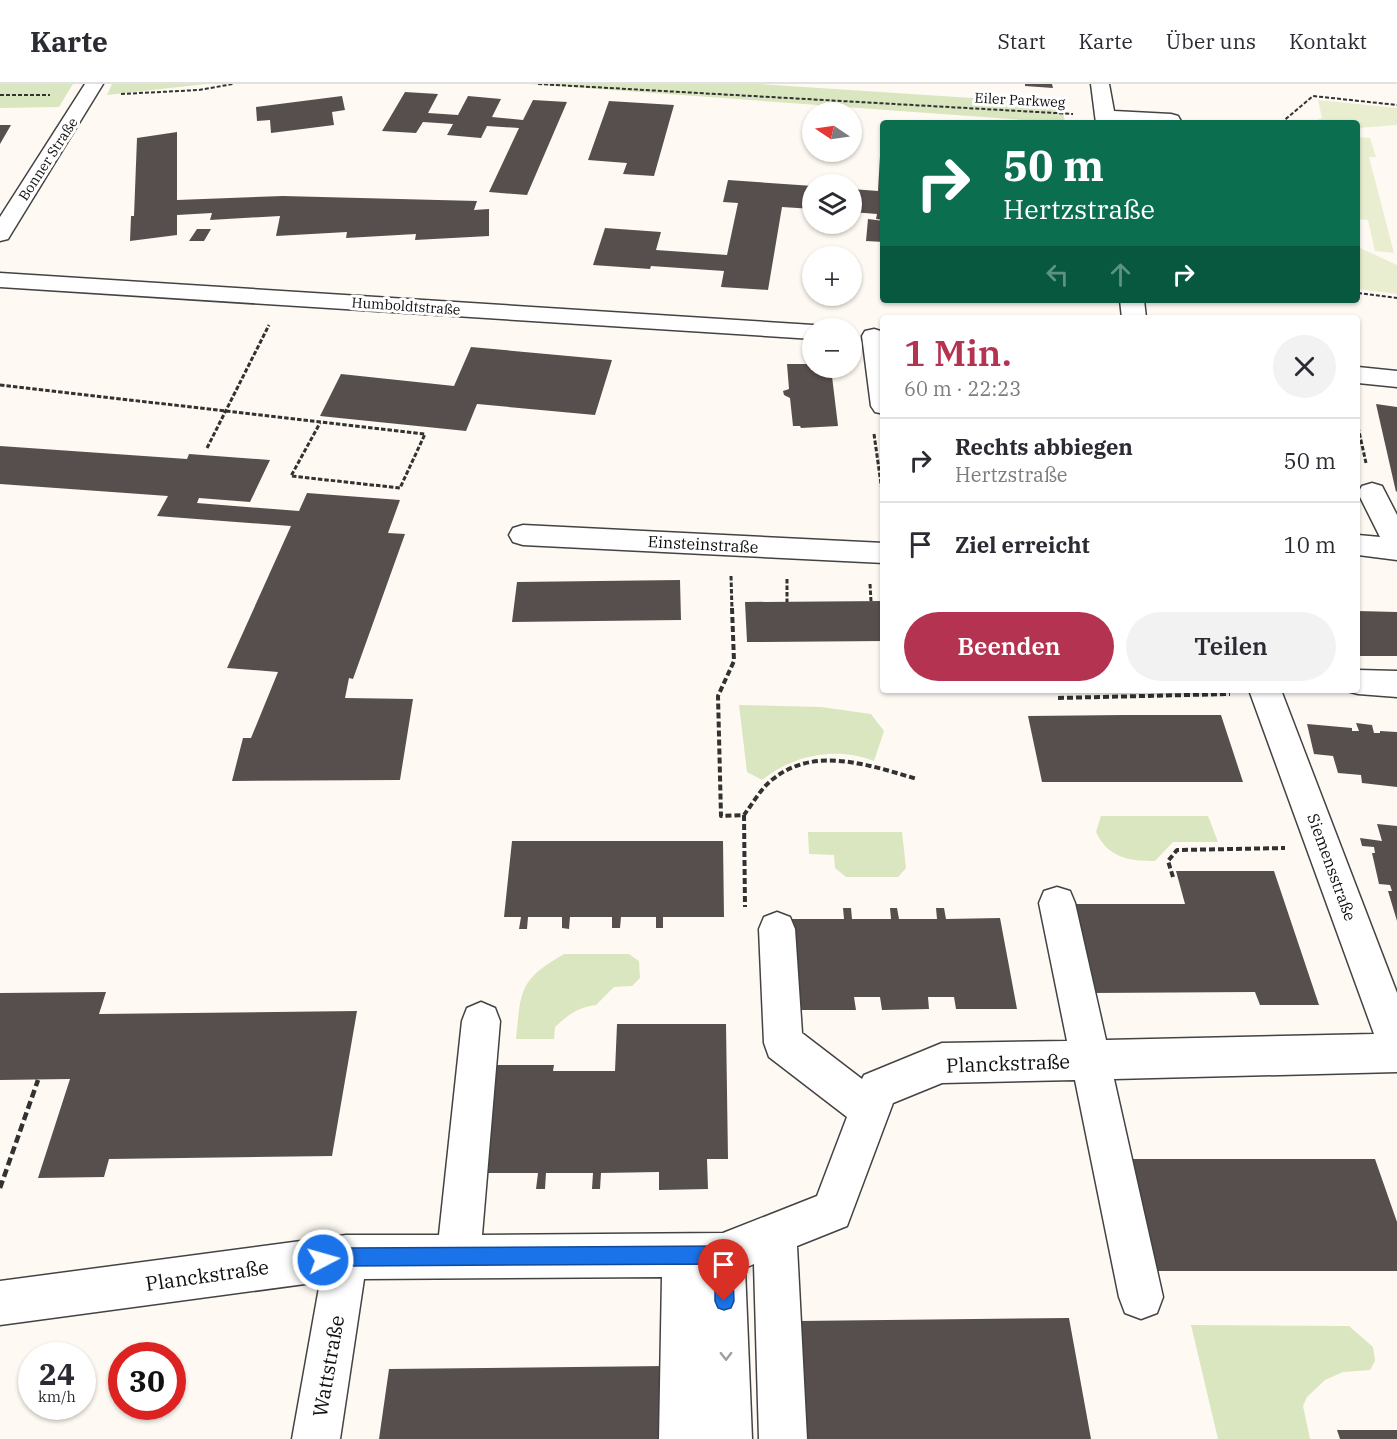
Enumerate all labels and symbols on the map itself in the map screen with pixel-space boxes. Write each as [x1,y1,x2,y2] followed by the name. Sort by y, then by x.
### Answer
[974,89,1066,111] street label: Eiler Parkweg
[802,102,862,162] north arrow
[14,114,82,204] street label: Bonner Straße
[351,293,461,319] street label: Humboldtstraße
[647,531,759,557] street label: Einsteinstraße
[1303,811,1361,923] street label: Siemensstraße
[945,1047,1071,1079] street label: Planckstraße
[291,1228,355,1292] position arrow
[698,1239,749,1301] pin
[144,1253,270,1297] street label: Planckstraße
[306,1313,350,1419] street label: Wattstraße
[108,1342,186,1420] speed limit sign: 30
[719,1351,732,1360] one-way arrow

